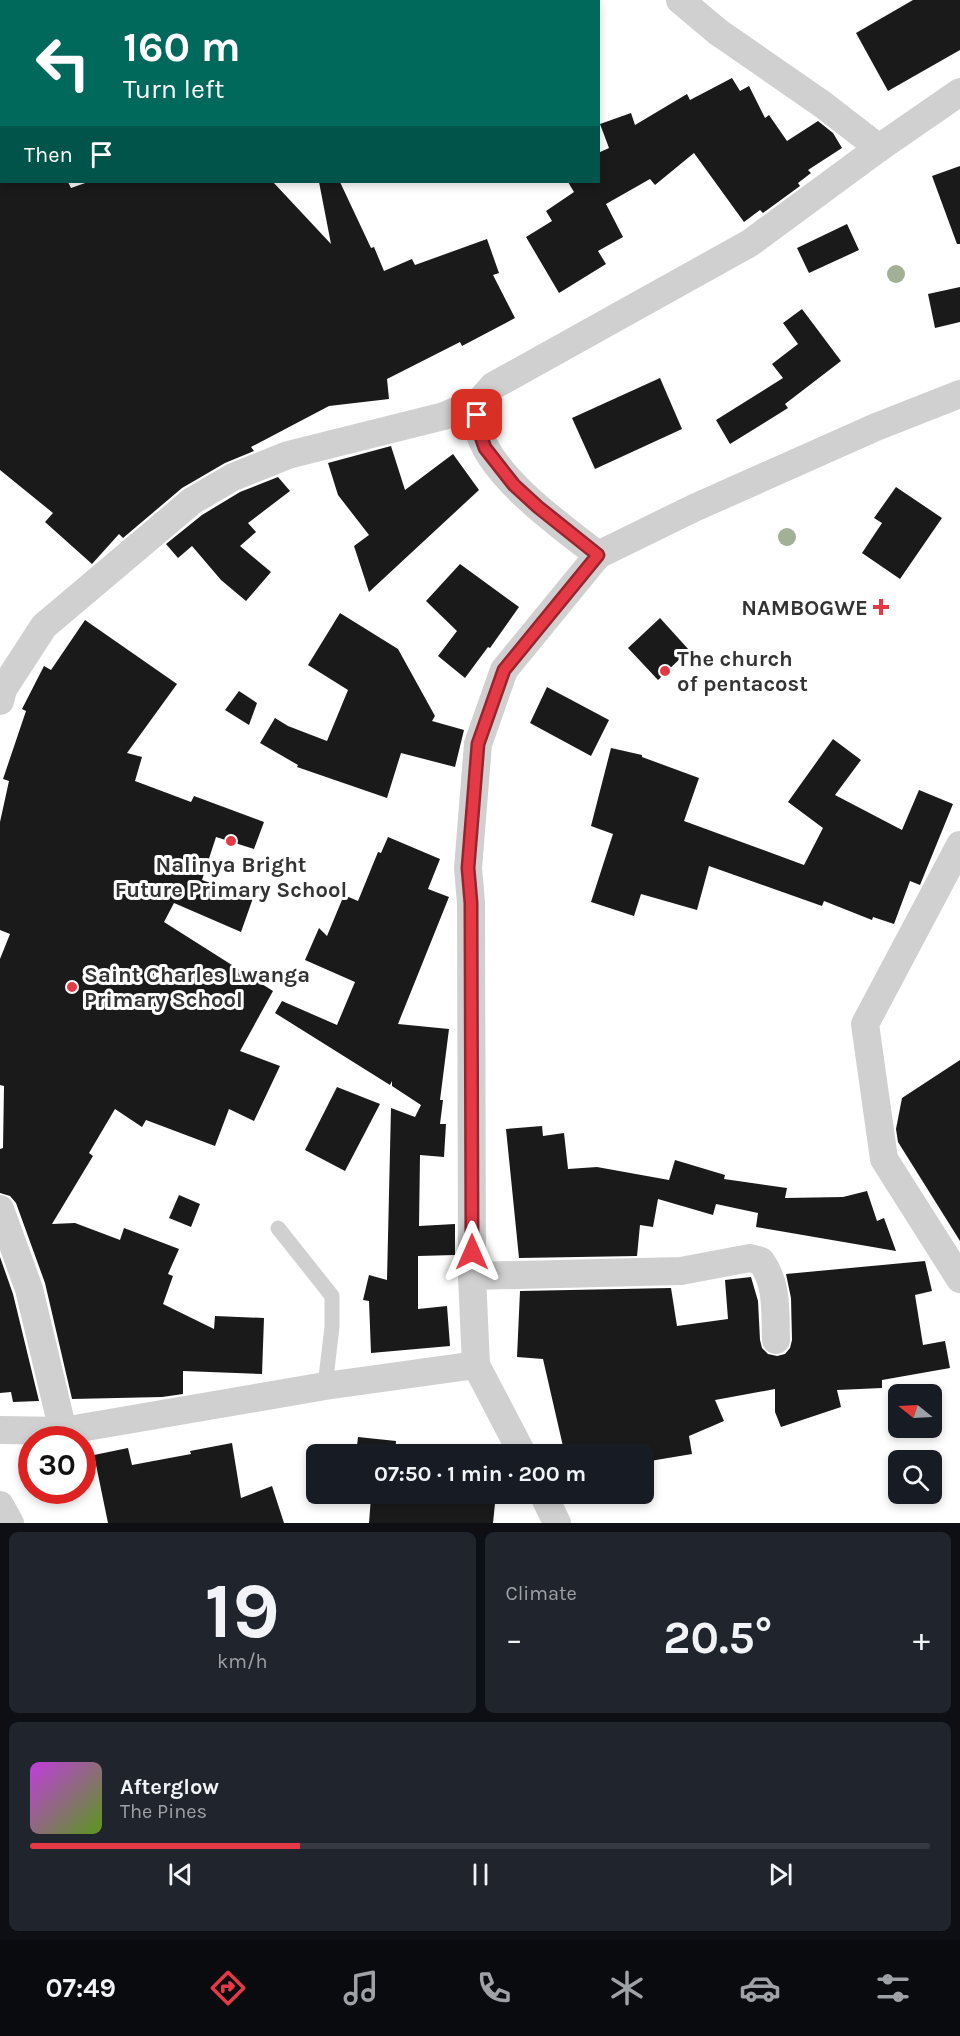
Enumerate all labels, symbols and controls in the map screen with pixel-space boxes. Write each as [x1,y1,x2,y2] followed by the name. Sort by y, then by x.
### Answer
[123,22,241,72] text: 160 m
[24,24,102,102] icon: left
[123,73,224,105] text: Turn left
[85,138,118,171] icon: arrive
[24,142,73,168] text: Then
[451,389,502,440] pin
[460,398,493,431] icon: arrive
[741,595,868,621] place label: NAMBOGWE
[872,598,890,616] marker: NAMBOGWE
[677,646,808,697] place label: The church of pentacost
[658,664,672,678] marker: The church of pentacost
[224,834,238,848] marker: Nalinya Bright Future Primary School
[115,852,347,903] place label: Nalinya Bright Future Primary School
[84,962,310,1013] place label: Saint Charles Lwanga Primary School
[65,980,79,994] marker: Saint Charles Lwanga Primary School
[440,1220,504,1284] position arrow
[888,1384,942,1438] north arrow
[888,1384,942,1504] map controls
[18,1426,96,1504] speed limit sign: 30
[888,1450,942,1504] button: search
[374,1461,586,1487] text: 07:50 · 1 min · 200 m
[205,1565,280,1657] text: 19
[506,1582,577,1605] text: Climate
[663,1612,772,1664] text: 20.5°
[506,1620,523,1658] text: −
[913,1620,930,1658] text: +
[217,1650,268,1673] text: km/h
[120,1774,219,1800] text: Afterglow
[120,1800,207,1823] text: The Pines
[164,1858,197,1891] icon: previous
[464,1858,497,1891] icon: pause
[764,1858,797,1891] icon: next
[207,1967,249,2009] icon: directions
[340,1967,382,2009] icon: music
[473,1967,515,2009] icon: phone
[606,1967,648,2009] icon: climate
[739,1967,781,2009] icon: car
[872,1967,914,2009] icon: filters
[46,1972,116,2004] text: 07:49

